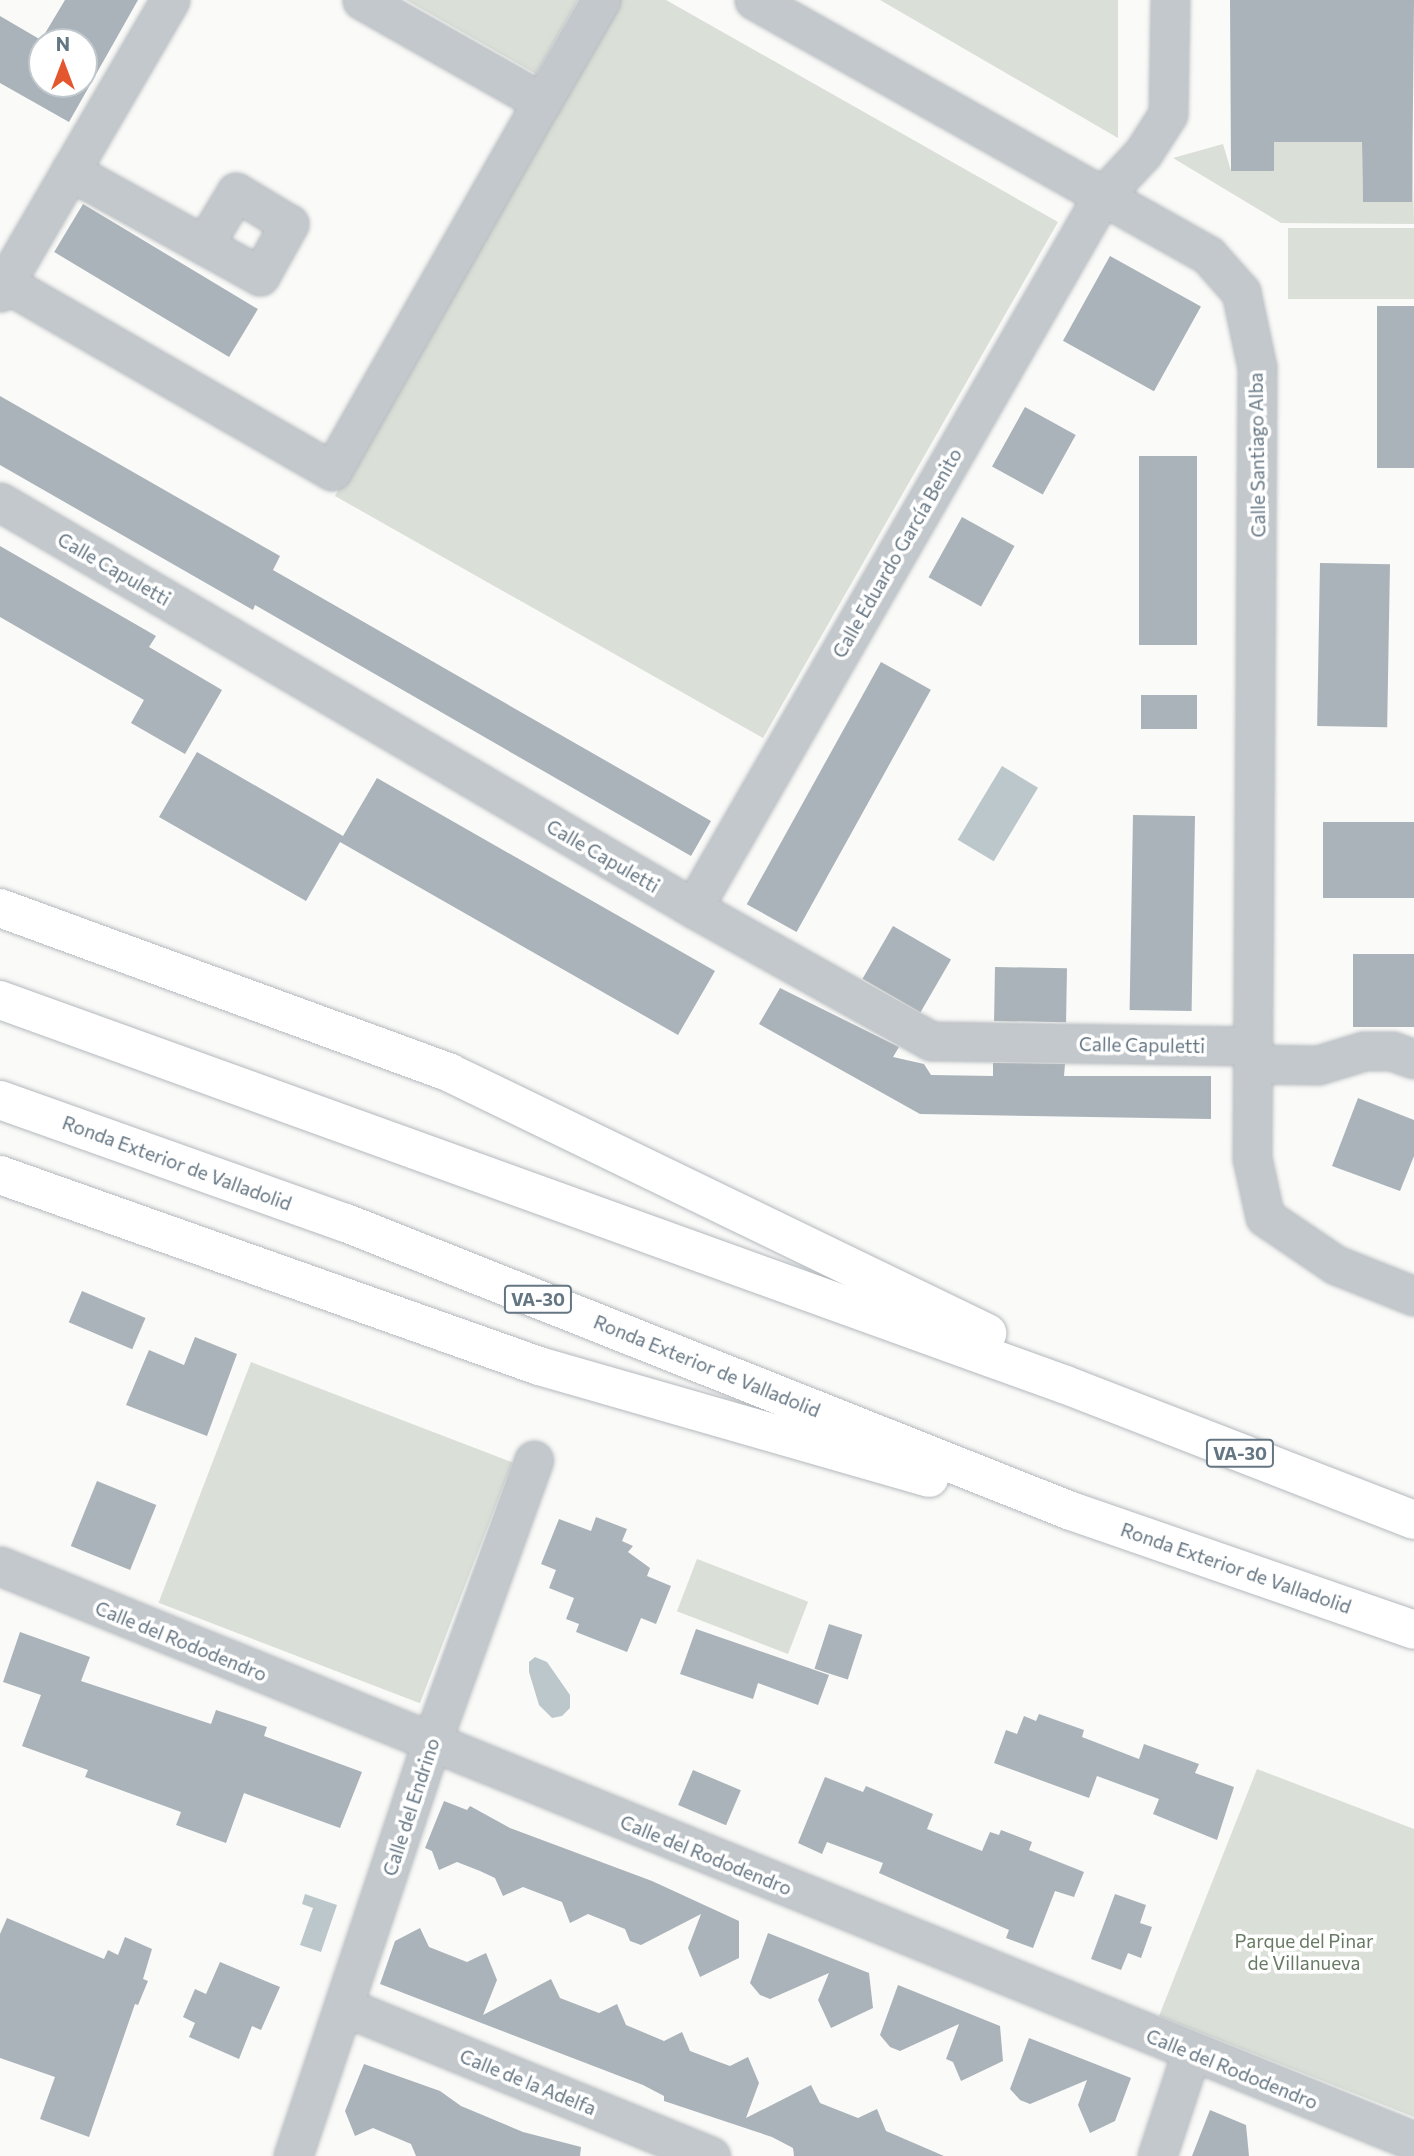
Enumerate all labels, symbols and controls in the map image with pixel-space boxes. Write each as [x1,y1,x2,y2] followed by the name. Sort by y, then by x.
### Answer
[28,28,98,98] north arrow
[56,32,70,55] text: N
[1244,372,1270,538] street label: Calle Santiago Alba
[828,444,966,662] street label: Calle Eduardo García Benito
[54,528,174,610] street label: Calle Capuletti
[543,815,663,897] street label: Calle Capuletti
[1079,1033,1205,1057] street label: Calle Capuletti
[59,1111,295,1215] street label: Ronda Exterior de Valladolid
[503,1284,573,1314] road number: VA-30
[590,1310,824,1422] street label: Ronda Exterior de Valladolid
[1205,1438,1275,1468] road number: VA-30
[1118,1518,1354,1618] street label: Ronda Exterior de Valladolid
[92,1596,270,1686] street label: Calle del Rododendro
[378,1735,444,1879] street label: Calle del Endrino
[617,1810,795,1900] street label: Calle del Rododendro
[1234,1930,1374,1974] park label: Parque del Pinar de Villanueva
[1143,2024,1321,2114] street label: Calle del Rododendro
[456,2044,600,2120] street label: Calle de la Adelfa

